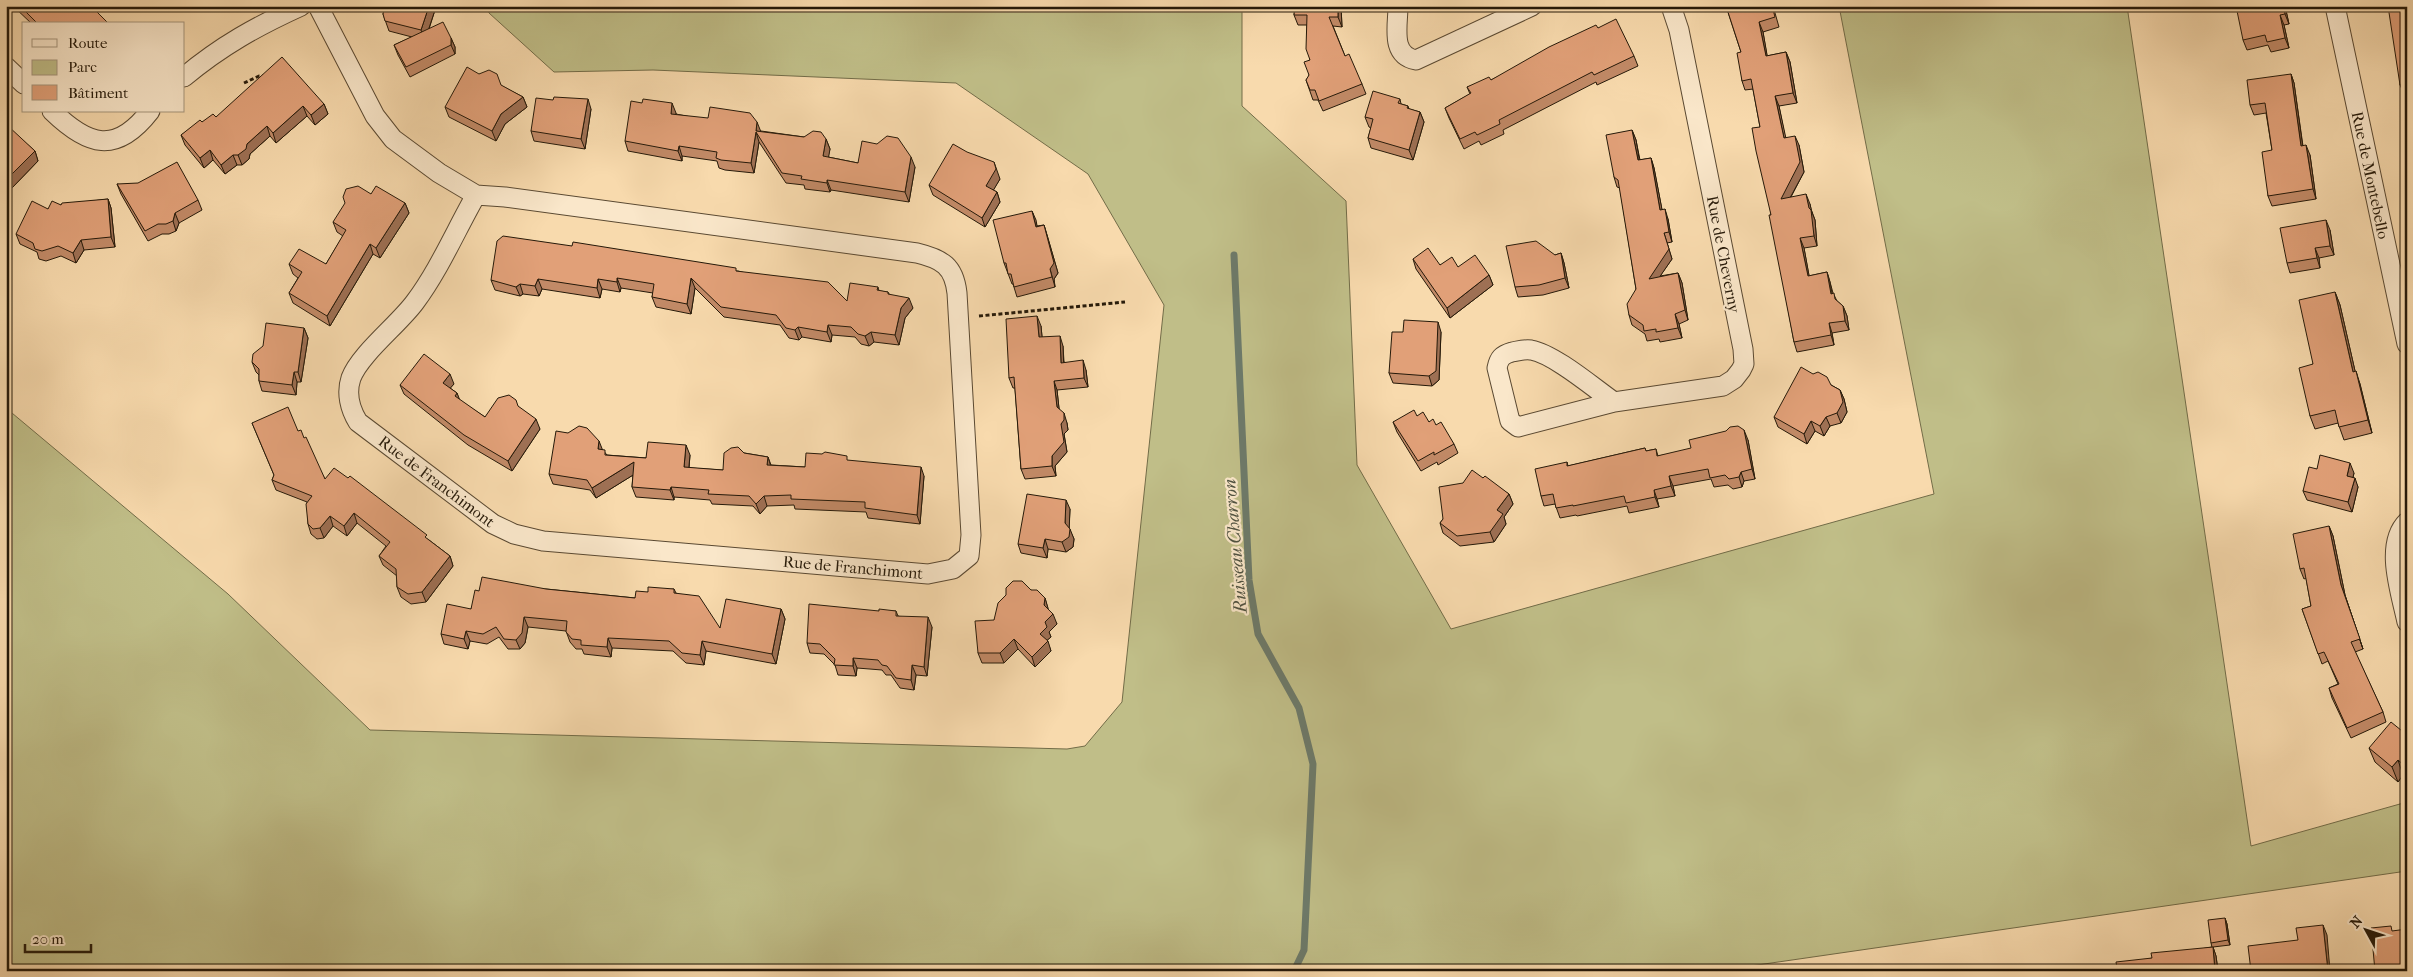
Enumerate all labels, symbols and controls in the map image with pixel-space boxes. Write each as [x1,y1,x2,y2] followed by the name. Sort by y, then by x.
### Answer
[22,22,185,112] legend
[68,34,108,52] text: Route
[68,58,97,76] text: Parc
[68,84,129,102] text: Bâtiment
[2348,110,2393,241] street label: Rue de Montebello
[1703,194,1744,315] street label: Rue de Cheverny
[375,432,499,531] street label: Rue de Franchimont
[1219,478,1252,615] water label: Ruisseau Charron
[782,552,924,583] street label: Rue de Franchimont
[2340,904,2390,954] north arrow
[2346,912,2367,931] text: N
[25,922,91,954] scale bar
[32,930,64,948] text: 20 m

